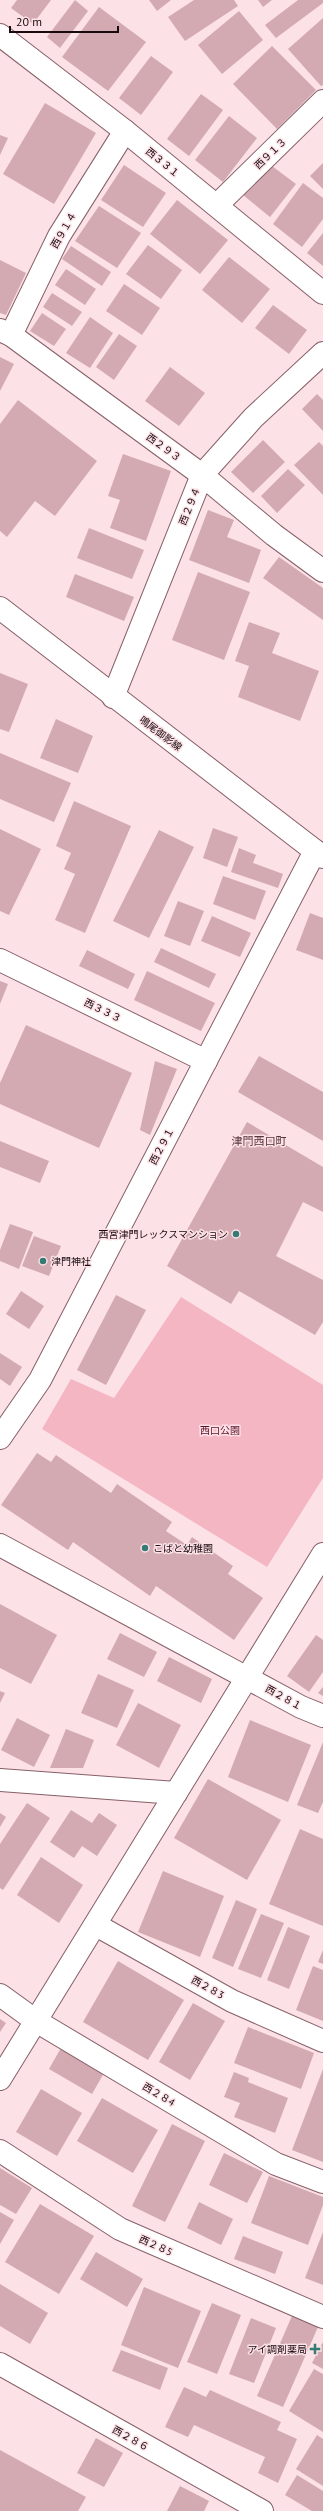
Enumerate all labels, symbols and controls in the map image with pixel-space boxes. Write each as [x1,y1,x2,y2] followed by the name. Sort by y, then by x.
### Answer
[10,8,118,34] scale bar
[16,14,42,29] text: 20 m
[251,135,289,172] street label: 西９１３
[143,145,182,180] street label: 西３３１
[48,210,79,251] street label: 西９１４
[144,430,184,464] street label: 西２９３
[176,485,203,527] street label: 西２９４
[137,713,185,754] street label: 鳴尾御影線
[82,996,124,1025] street label: 西３３３
[146,1126,177,1167] street label: 西２９１
[232,1134,287,1148] district label: 津門西口町
[99,1228,228,1241] place label: 西宮津門レックスマンション
[231,1229,241,1239] marker: 西宮津門レックスマンション
[51,1255,91,1268] place label: 津門神社
[38,1256,48,1266] marker: 津門神社
[200,1424,240,1437] park label: 西口公園
[153,1542,213,1555] place label: こばと幼稚園
[140,1543,150,1553] marker: こばと幼稚園
[263,1682,304,1713] street label: 西２８１
[189,1973,226,2002] street label: 西２８3
[140,2080,178,2109] street label: 西２８4
[137,2232,175,2259] street label: 西２８5
[248,2343,307,2356] place label: アイ調剤薬局
[310,2344,320,2354] marker: アイ調剤薬局
[110,2423,151,2454] street label: 西２８６

